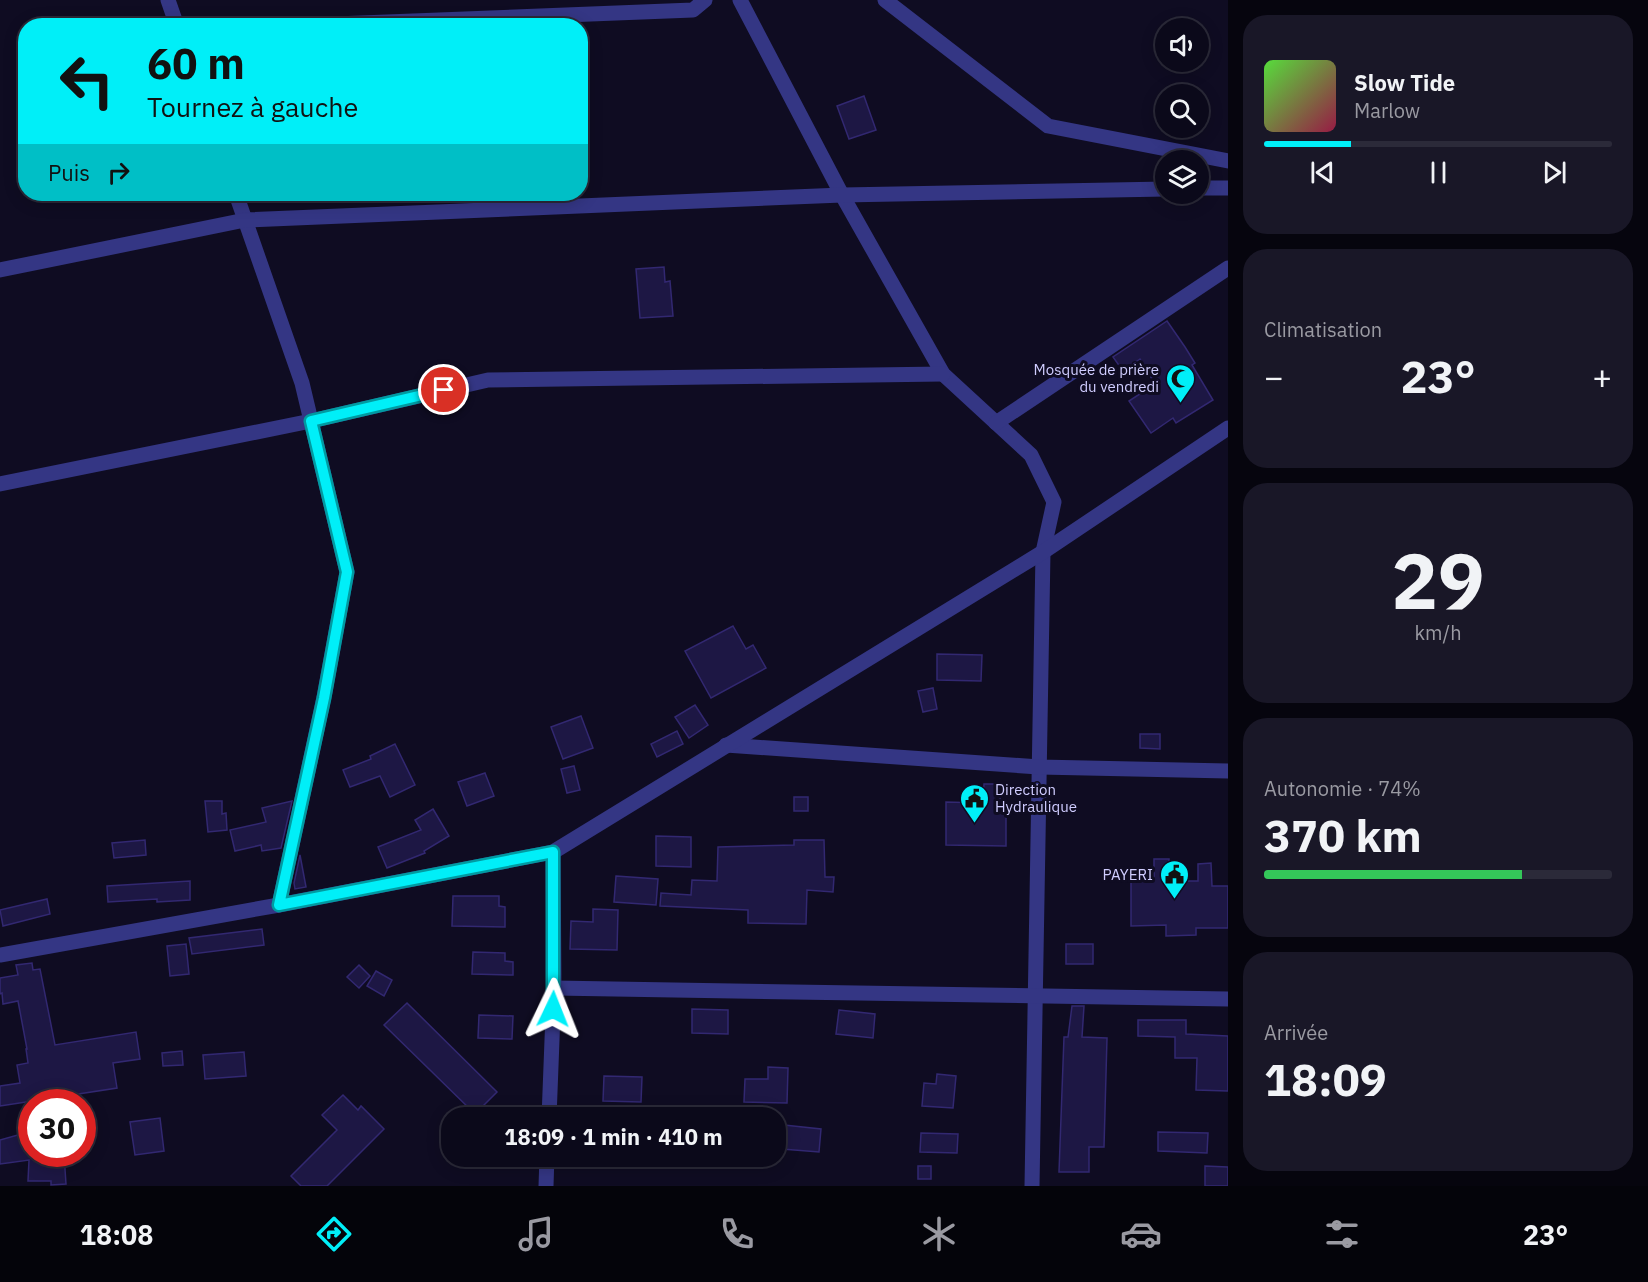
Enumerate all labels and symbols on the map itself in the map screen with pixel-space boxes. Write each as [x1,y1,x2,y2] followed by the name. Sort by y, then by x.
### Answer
[1034,360,1159,396] place label: Mosquée de prière du vendredi
[1164,362,1196,404] mosque icon: Mosquée de prière du vendredi
[418,364,469,415] pin
[995,780,1077,816] place label: Direction Hydraulique
[958,782,990,824] public building icon: Direction Hydraulique
[1158,858,1190,900] public building icon: PAYERI
[1103,865,1153,884] place label: PAYERI
[521,977,585,1041] position arrow
[18,1089,96,1167] speed limit sign: 30

